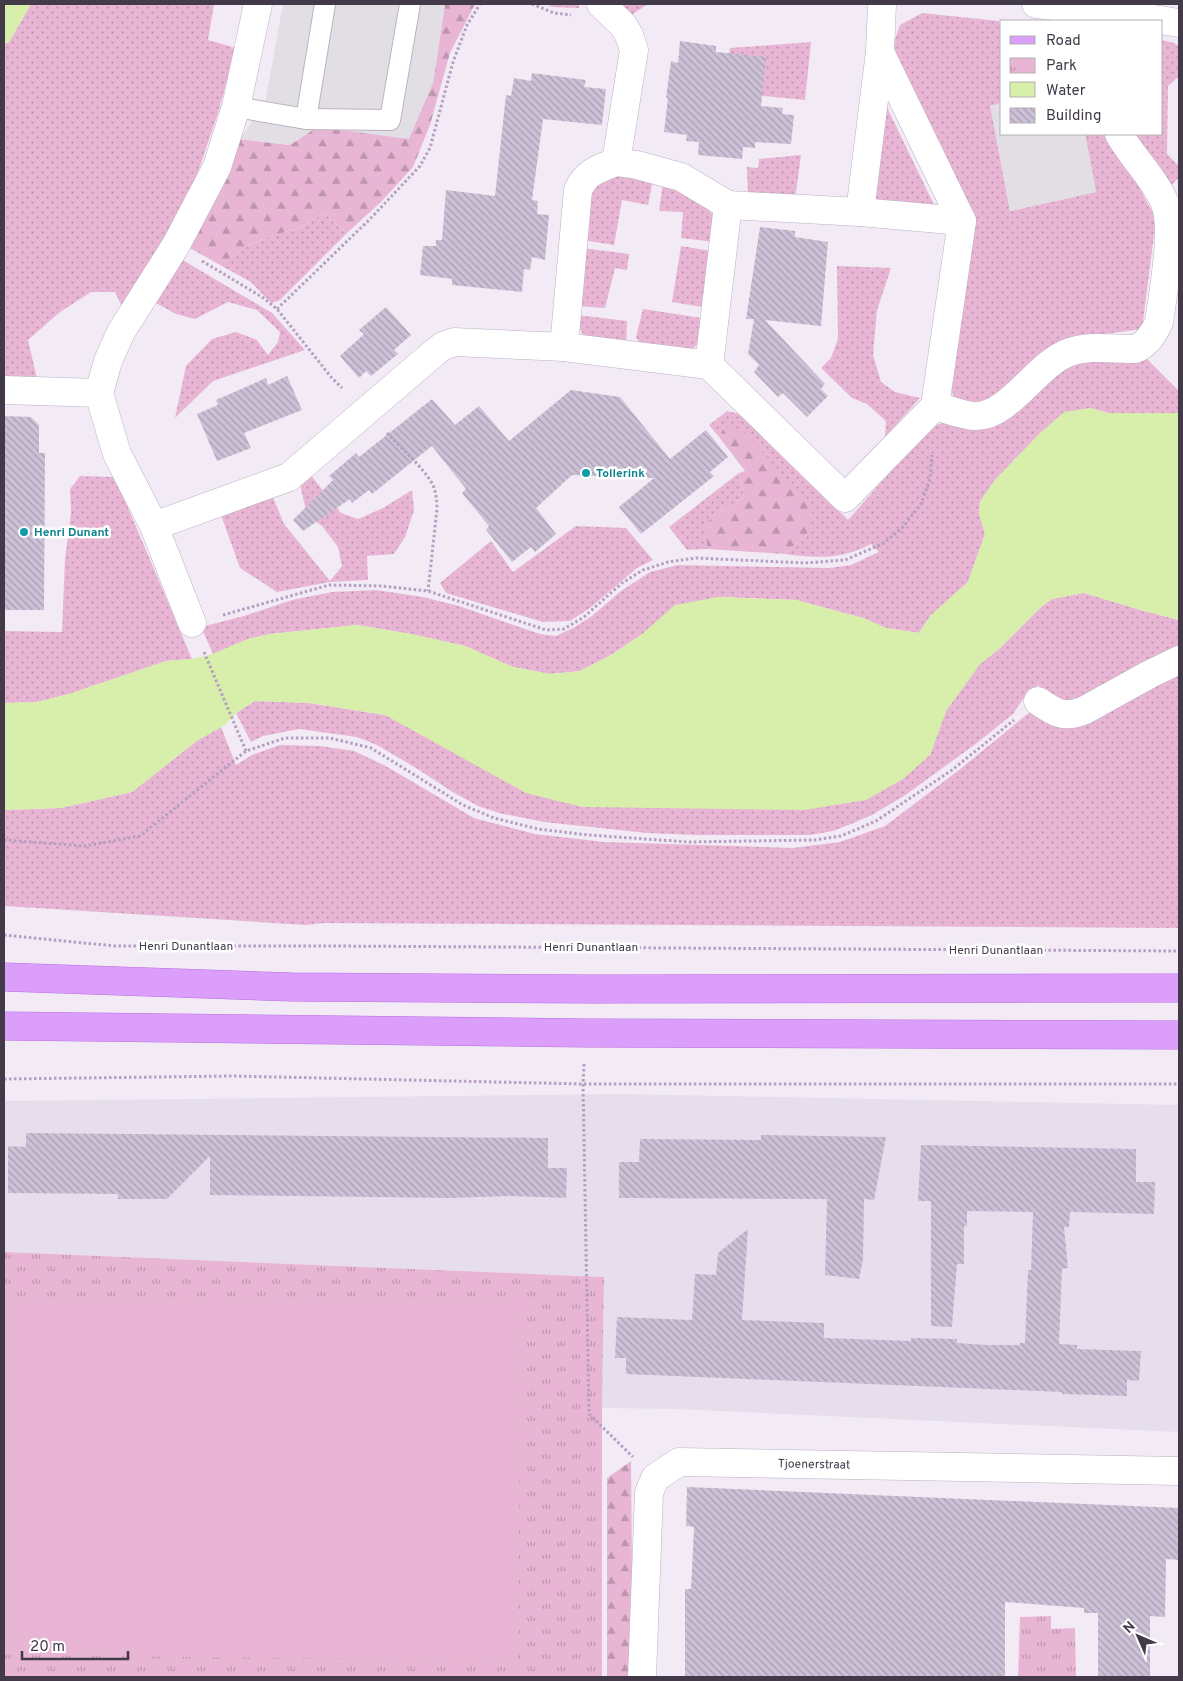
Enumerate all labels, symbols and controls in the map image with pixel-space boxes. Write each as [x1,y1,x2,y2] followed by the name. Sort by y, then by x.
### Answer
[1000,20,1163,135] legend
[1046,32,1081,51] text: Road
[1046,57,1077,76] text: Park
[1046,82,1086,101] text: Water
[1046,107,1101,126] text: Building
[596,466,645,482] place label: Tollerink
[580,467,592,479] marker: Tollerink
[34,525,109,541] place label: Henri Dunant
[18,526,30,538] marker: Henri Dunant
[139,939,233,955] street label: Henri Dunantlaan
[544,940,638,956] street label: Henri Dunantlaan
[949,943,1043,959] street label: Henri Dunantlaan
[778,1456,850,1474] street label: Tjoenerstraat
[1113,1611,1163,1661] north arrow
[1120,1618,1139,1637] text: N
[22,1628,129,1660] scale bar
[30,1638,65,1657] text: 20 m

